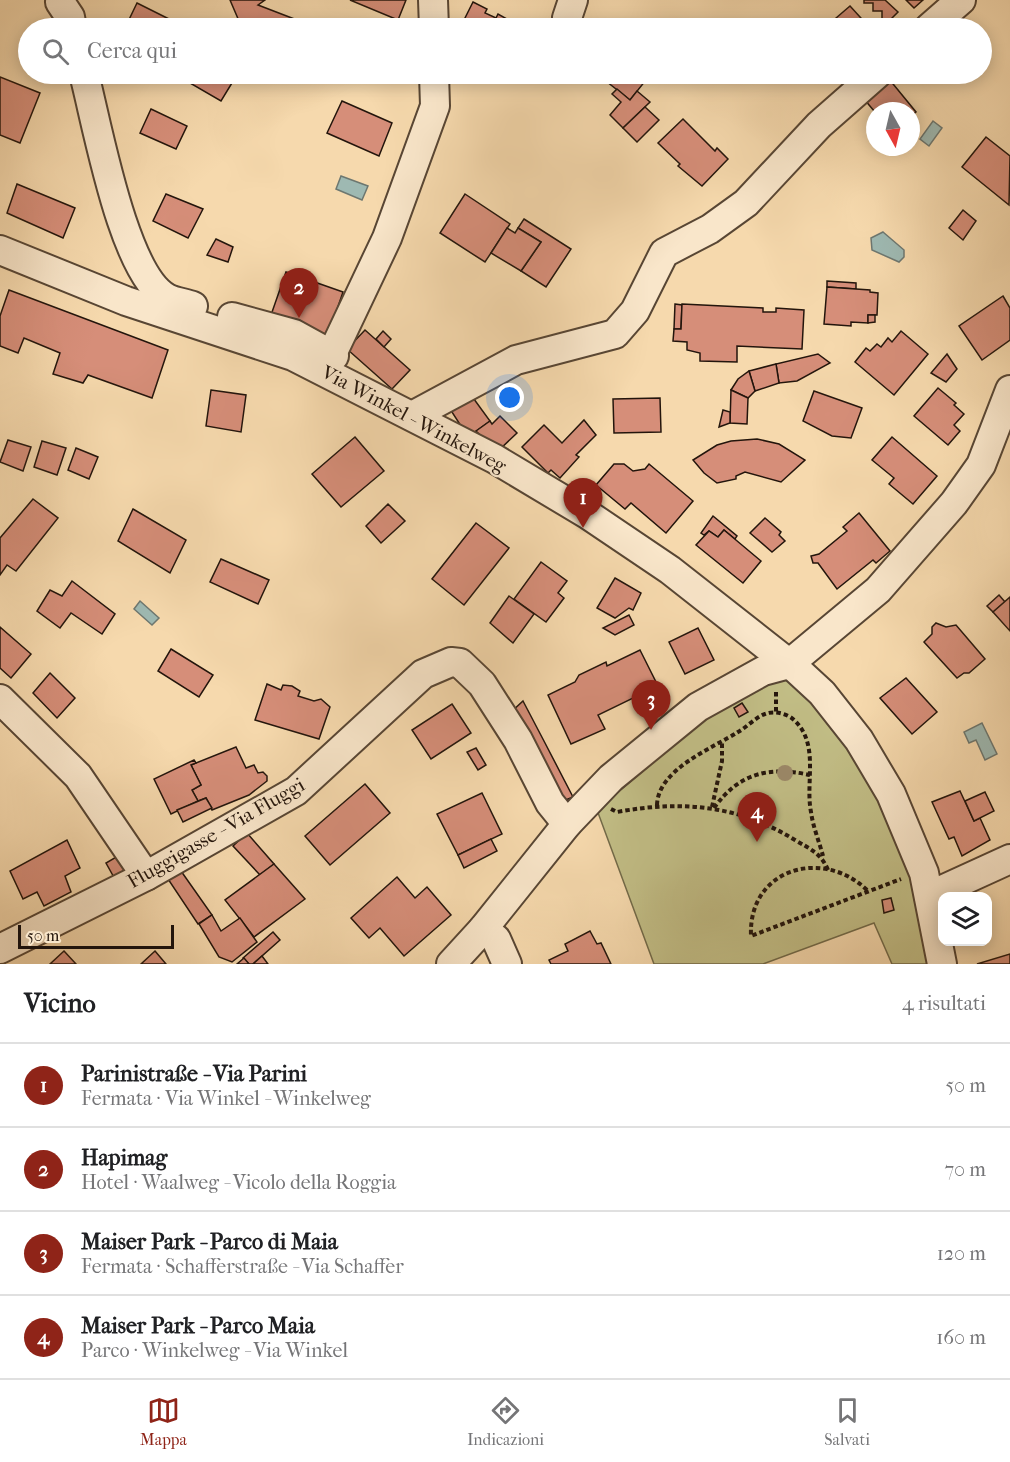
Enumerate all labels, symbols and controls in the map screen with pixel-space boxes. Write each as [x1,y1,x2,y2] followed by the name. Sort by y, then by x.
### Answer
[18,18,992,84] search box
[39,35,72,68] icon: search
[87,38,177,64] text: Cerca qui
[866,102,920,156] north arrow
[280,268,318,318] pin: 2
[317,360,511,478] street label: Via Winkel - Winkelweg
[495,383,524,412] your location
[564,478,602,528] pin: 1
[632,680,670,730] pin: 3
[123,773,309,893] street label: Fluggigasse - Via Fluggi
[738,792,777,842] pin: 4
[938,892,992,946] map controls
[938,892,992,946] button: layers
[18,922,174,950] scale bar
[27,926,59,945] text: 50 m
[24,988,96,1019] text: Vicino
[902,992,986,1015] text: 4 risultati
[81,1061,307,1087] text: Parinistraße - Via Parini
[40,1074,47,1097] text: 1
[945,1074,986,1097] text: 50 m
[81,1087,371,1110] text: Fermata · Via Winkel - Winkelweg
[81,1145,167,1171] text: Hapimag
[38,1158,49,1181] text: 2
[944,1158,986,1181] text: 70 m
[81,1171,396,1194] text: Hotel · Waalweg - Vicolo della Roggia
[81,1229,338,1255] text: Maiser Park - Parco di Maia
[39,1242,48,1265] text: 3
[937,1242,986,1265] text: 120 m
[81,1255,404,1278] text: Fermata · Schafferstraße - Via Schaffer
[81,1313,315,1339] text: Maiser Park - Parco Maia
[38,1326,49,1349] text: 4
[936,1326,986,1349] text: 160 m
[81,1339,348,1362] text: Parco · Winkelweg - Via Winkel
[140,1394,187,1449] tab: Mappa
[467,1394,544,1449] tab: Indicazioni
[824,1394,870,1449] tab: Salvati

